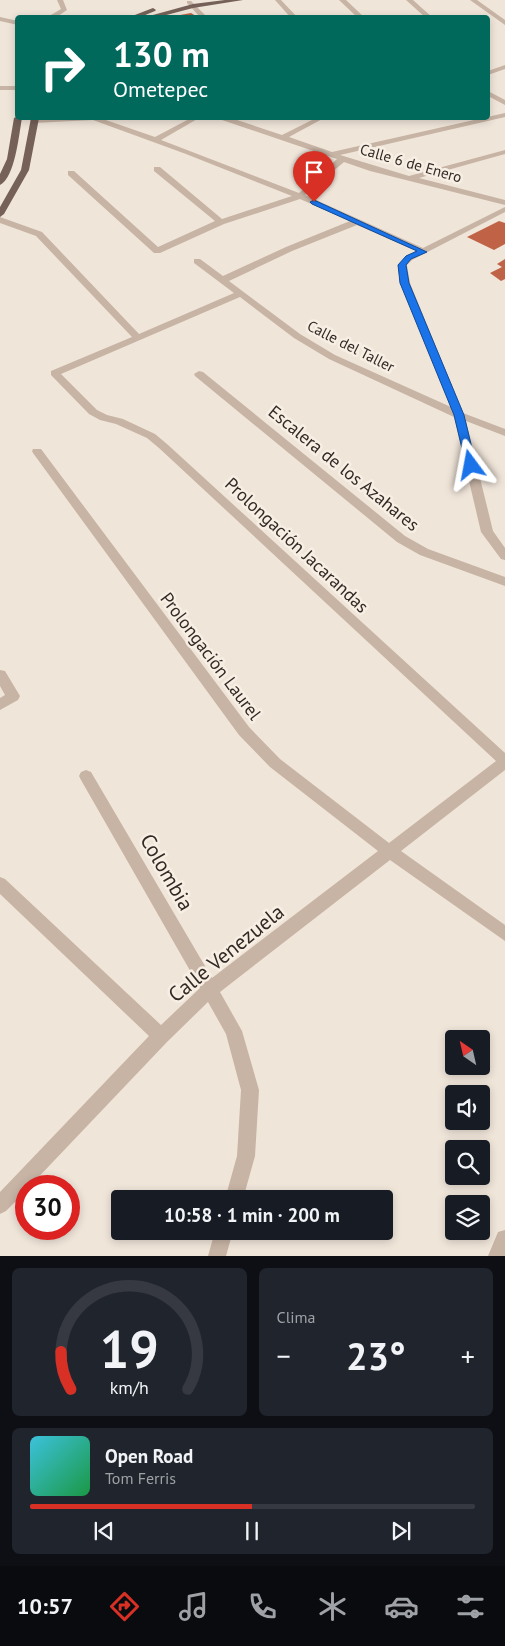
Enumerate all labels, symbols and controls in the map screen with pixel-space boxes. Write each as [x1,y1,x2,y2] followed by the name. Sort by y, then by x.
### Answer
[113,31,210,77] text: 130 m
[30,35,95,100] icon: right
[113,75,208,103] text: Ometepec
[358,139,464,187] street label: Calle 6 de Enero
[293,151,335,202] pin
[300,158,328,186] icon: arrive
[304,316,398,376] street label: Calle del Taller
[264,400,424,536] street label: Escalera de los Azahares
[444,438,496,490] position arrow
[220,472,374,618] street label: Prolongación Jacarandas
[156,588,267,725] street label: Prolongación Laurel
[134,829,200,915] street label: Colombia
[163,898,289,1008] street label: Calle Venezuela
[445,1030,490,1075] north arrow
[445,1030,490,1240] map controls
[445,1085,490,1130] button: sound
[445,1140,490,1185] button: search
[15,1175,80,1240] speed limit sign: 30
[445,1195,490,1240] button: layers
[164,1203,340,1227] text: 10:58 · 1 min · 200 m
[277,1307,316,1327] text: Clima
[100,1315,159,1382] text: 19
[346,1331,406,1380] text: 23°
[277,1337,291,1374] text: −
[461,1337,475,1374] text: +
[110,1376,149,1399] text: km/h
[105,1444,193,1468] text: Open Road
[105,1468,176,1488] text: Tom Ferris
[90,1517,118,1545] icon: previous
[238,1517,266,1545] icon: pause
[387,1517,415,1545] icon: next
[107,1589,142,1624] icon: directions
[176,1589,211,1624] icon: music
[245,1589,280,1624] icon: phone
[315,1589,350,1624] icon: climate
[384,1589,419,1624] icon: car
[453,1589,488,1624] icon: filters
[17,1592,73,1620] text: 10:57

